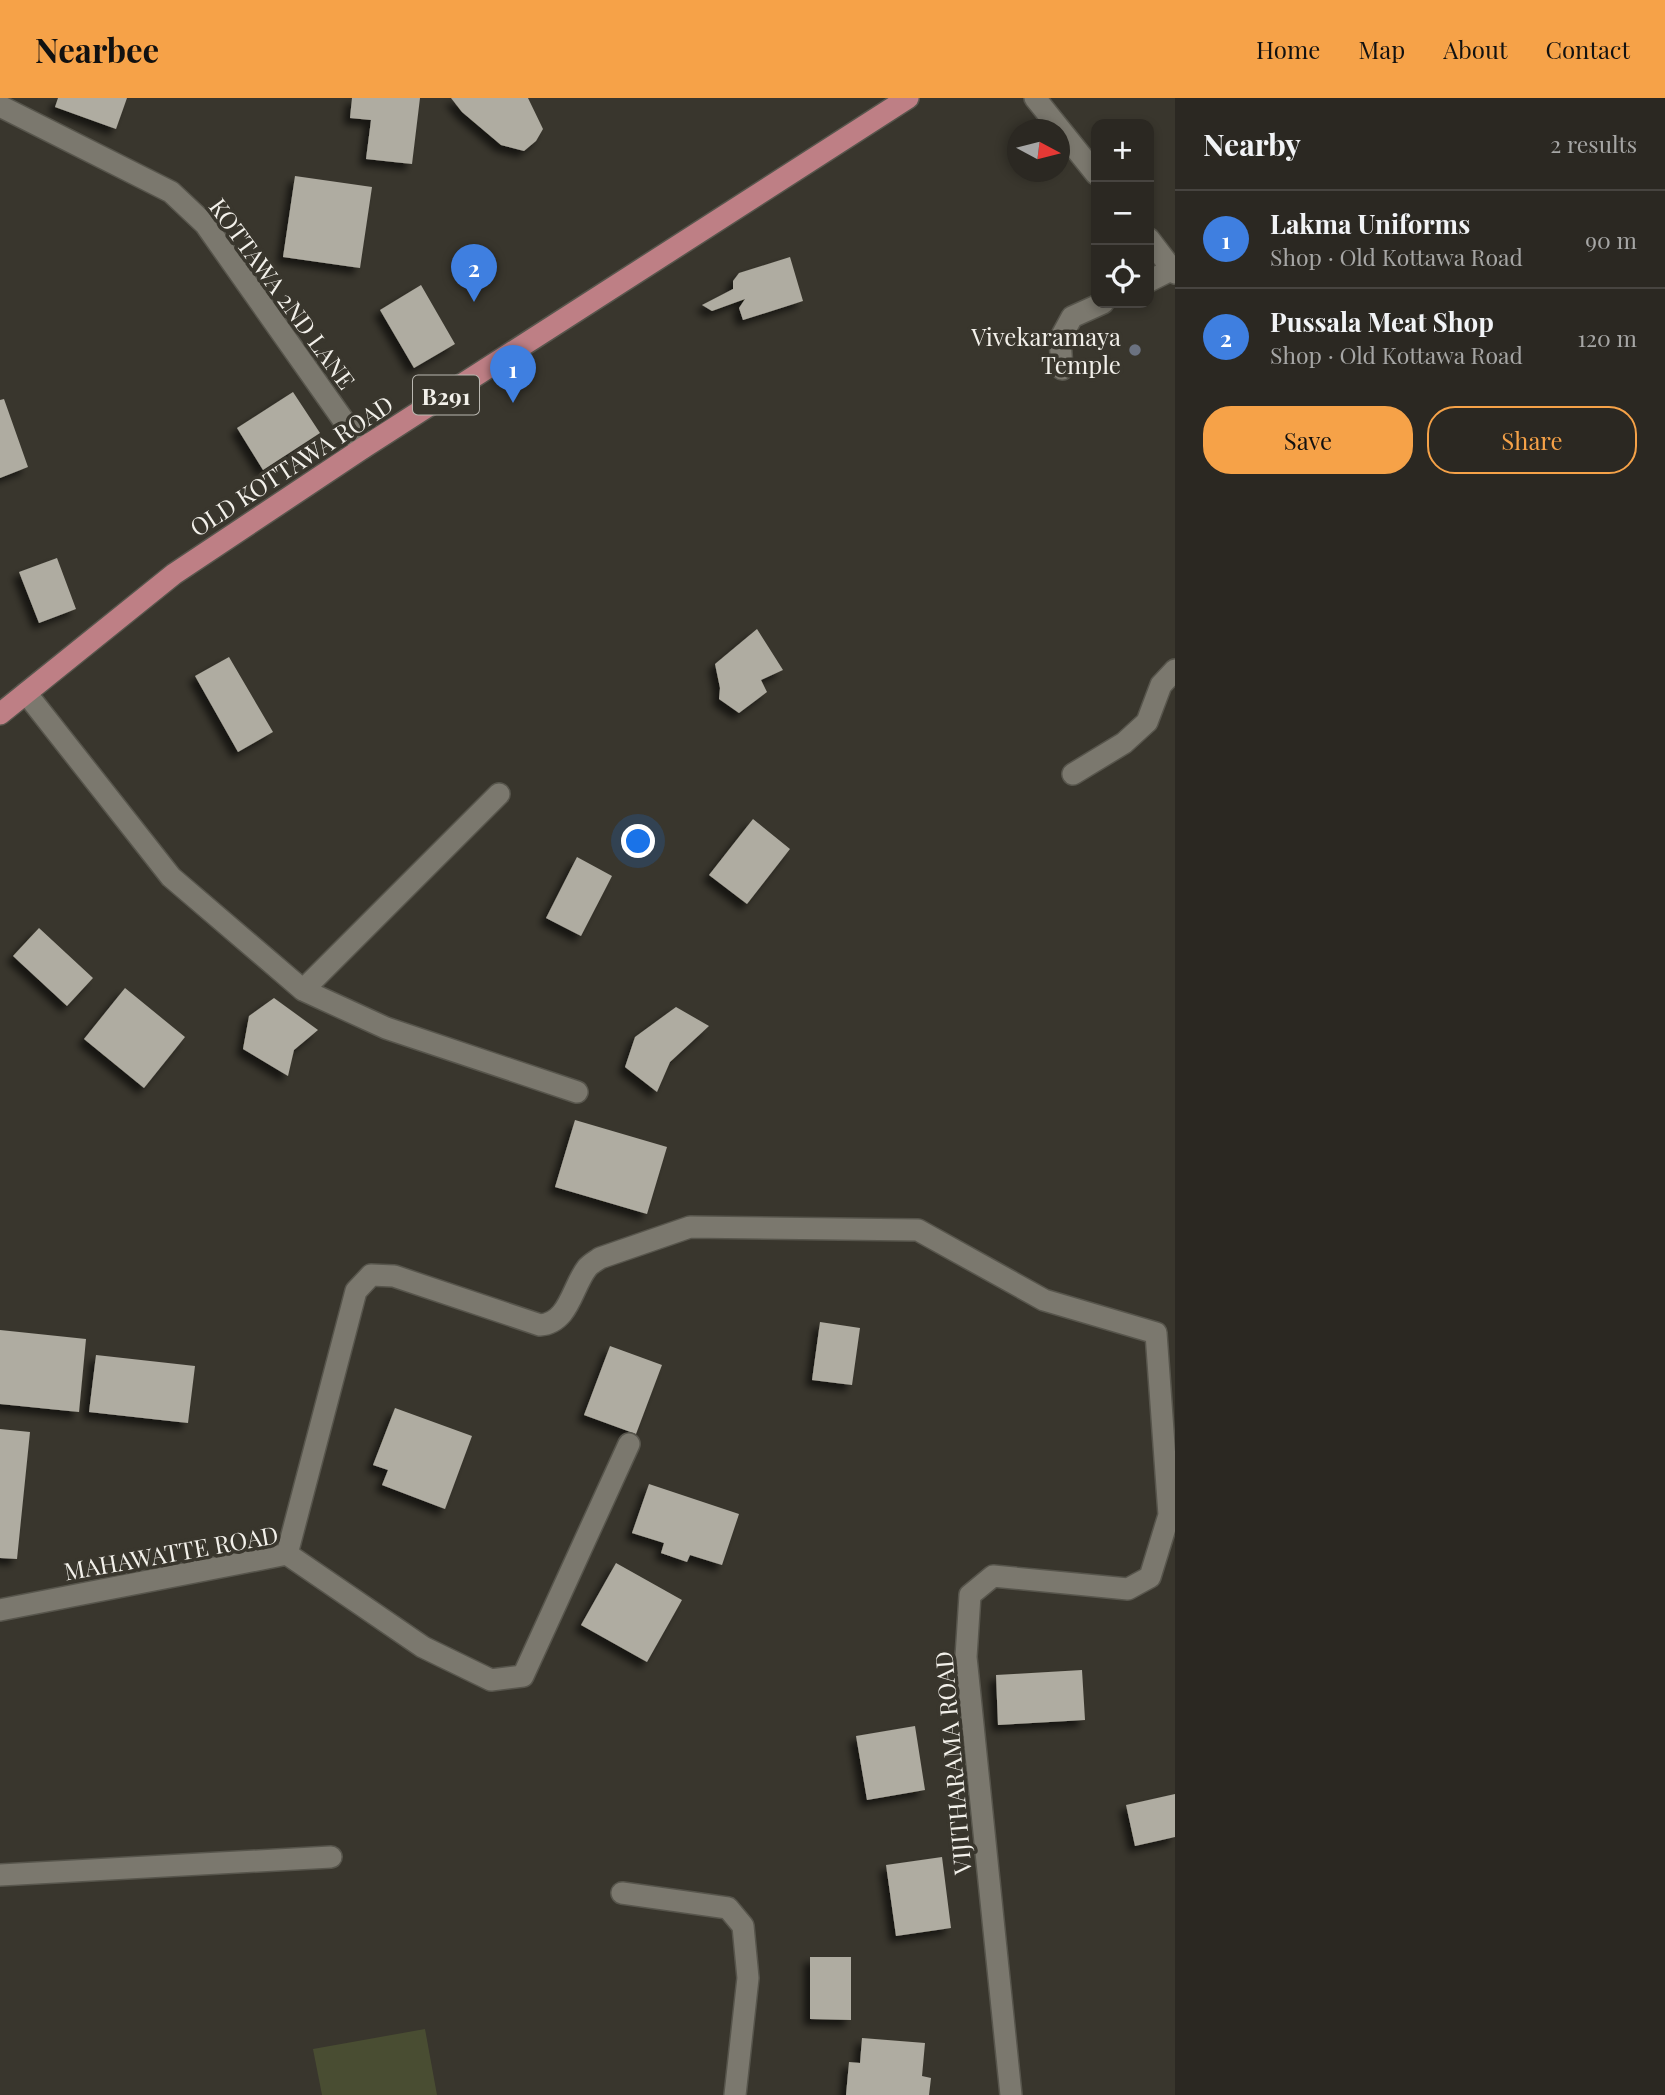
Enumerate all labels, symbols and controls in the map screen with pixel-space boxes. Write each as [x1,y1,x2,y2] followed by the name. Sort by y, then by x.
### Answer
[35,27,159,71] text: Nearbee
[1256,33,1320,65] text: Home
[1358,33,1405,65] text: Map
[1443,33,1507,65] text: About
[1545,33,1630,65] text: Contact
[1007,119,1070,182] north arrow
[1091,119,1154,308] map controls
[1091,119,1154,182] button: +
[1203,124,1301,164] text: Nearby
[1550,128,1637,159] text: 2 results
[1091,182,1154,245] button: −
[203,191,363,395] street label: KOTTAWA 2ND LANE
[1270,206,1470,241] text: Lakma Uniforms
[1222,224,1230,255] text: 1
[1585,224,1637,255] text: 90 m
[1270,241,1523,272] text: Shop · Old Kottawa Road
[451,244,497,302] pin: 2
[1091,245,1154,308] button: locate
[1270,304,1494,339] text: Pussala Meat Shop
[970,320,1121,380] place label: Vivekaramaya Temple
[1220,322,1232,353] text: 2
[1578,322,1637,353] text: 120 m
[1270,339,1523,370] text: Shop · Old Kottawa Road
[1127,342,1143,358] marker: Vivekaramaya Temple
[490,345,536,403] pin: 1
[413,376,479,414] road number: B291
[183,387,399,543] street label: OLD KOTTAWA ROAD
[1203,406,1413,474] button: Save
[1427,406,1637,474] button: Share
[621,824,655,858] your location
[61,1517,281,1587] street label: MAHAWATTE ROAD
[926,1650,978,1877] street label: VIJITHARAMA ROAD

